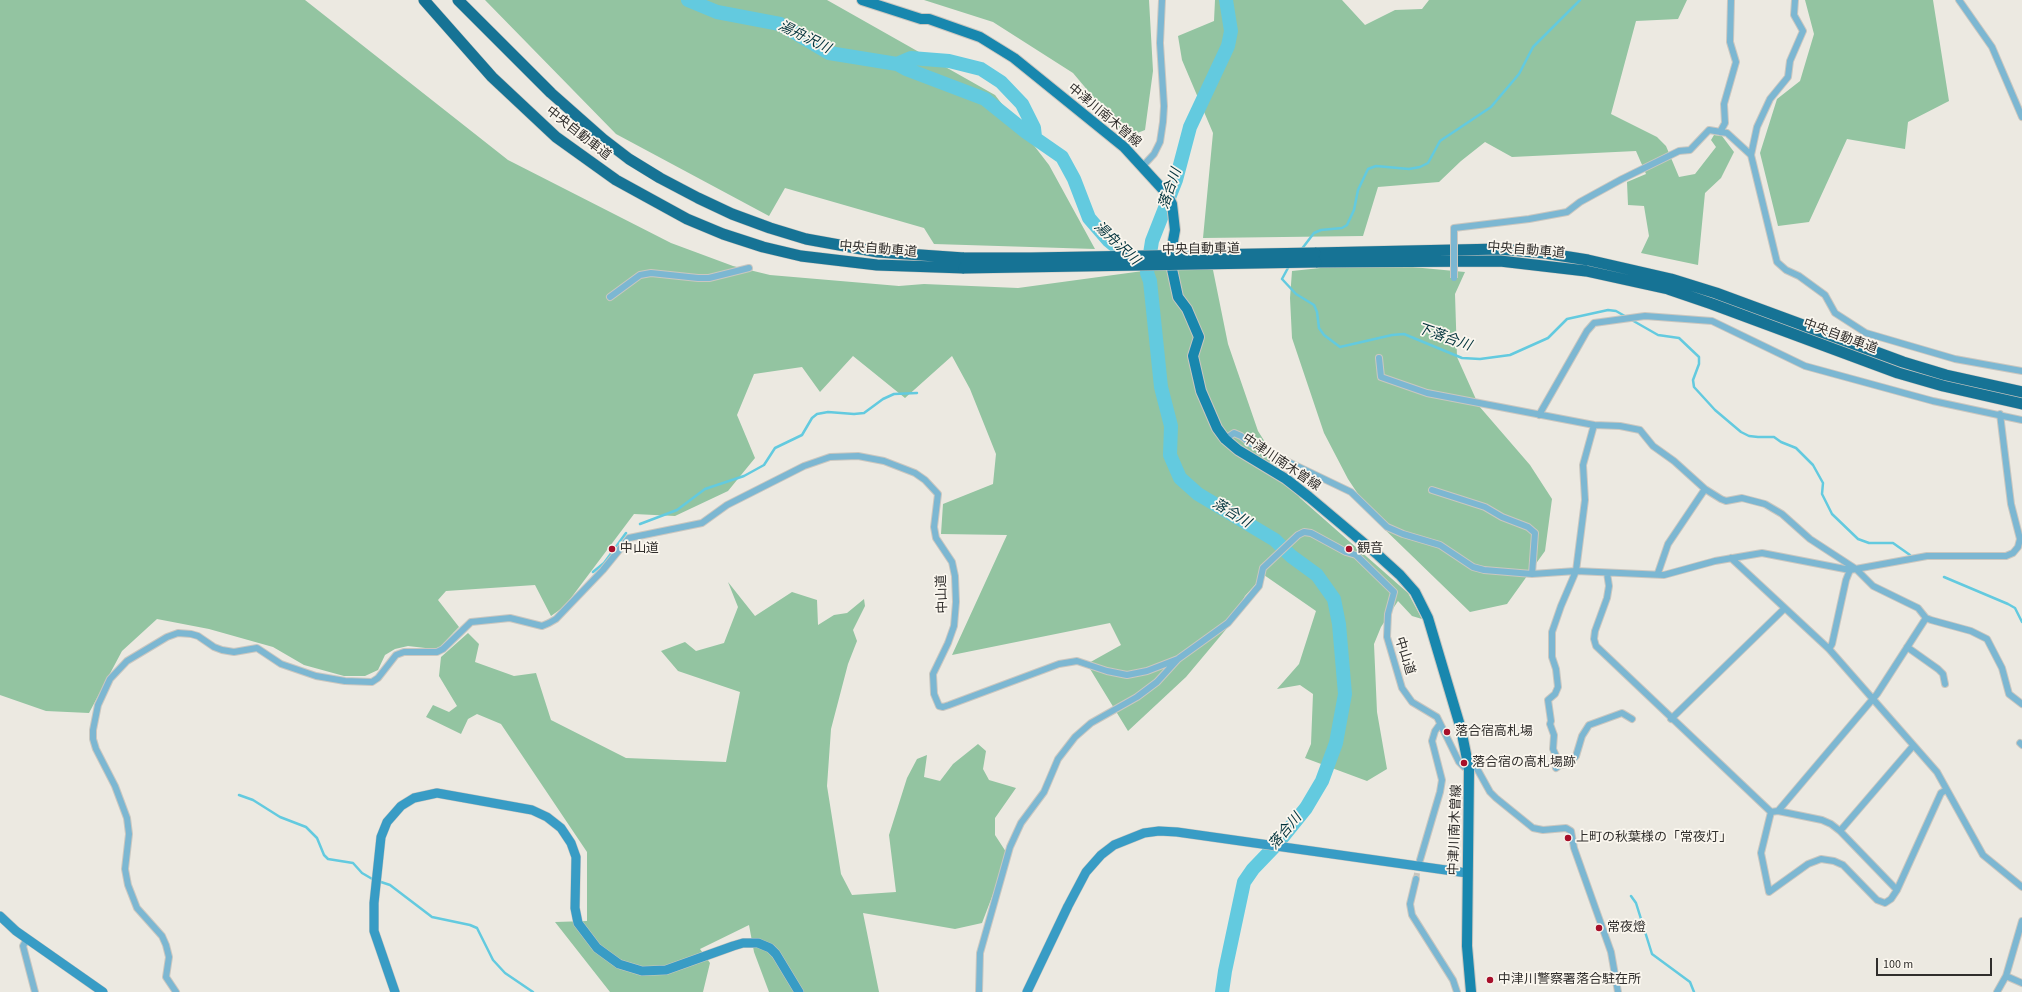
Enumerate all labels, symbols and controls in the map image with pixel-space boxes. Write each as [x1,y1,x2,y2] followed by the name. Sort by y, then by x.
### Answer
[775,18,833,58] water label: 湯舟沢川
[1064,81,1144,151] street label: 中津川南木曽線
[542,104,614,164] street label: 中央自動車道
[1156,166,1186,212] water label: 落合川
[1090,219,1142,269] water label: 湯舟沢川
[838,239,918,261] street label: 中央自動車道
[1486,240,1566,262] street label: 中央自動車道
[1162,242,1240,258] street label: 中央自動車道
[1801,316,1879,358] street label: 中央自動車道
[1415,321,1473,355] water label: 下落合川
[1239,431,1323,495] street label: 中津川南木曽線
[1209,496,1253,532] water label: 落合川
[620,541,659,557] place label: 中山道
[1357,541,1383,557] place label: 観音
[607,544,617,554] marker: 中山道
[1344,544,1354,554] marker: 観音
[935,574,951,614] street label: 中山道
[1391,635,1417,677] street label: 中山道
[1455,724,1533,740] place label: 落合宿高札場
[1442,727,1452,737] marker: 落合宿高札場
[1472,755,1576,771] place label: 落合宿の高札場跡
[1459,758,1469,768] marker: 落合宿の高札場跡
[1447,784,1465,876] street label: 中津川南木曽線
[1266,811,1306,853] water label: 落合川
[1576,830,1732,846] place label: 上町の秋葉様の「常夜灯」
[1563,833,1573,843] marker: 上町の秋葉様の「常夜灯」
[1607,920,1646,936] place label: 常夜燈
[1594,923,1604,933] marker: 常夜燈
[1878,950,1994,976] scale bar
[1883,956,1913,973] text: 100 m
[1498,972,1641,988] place label: 中津川警察署落合駐在所
[1485,975,1495,985] marker: 中津川警察署落合駐在所

